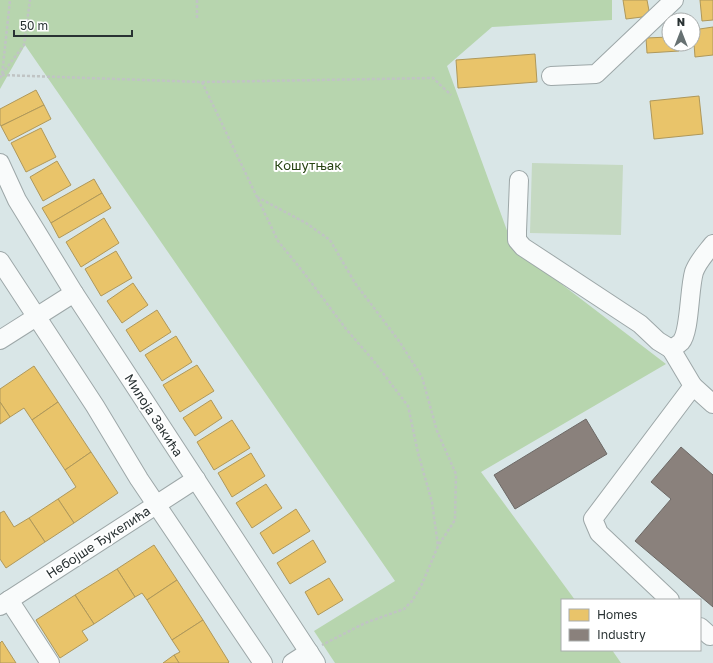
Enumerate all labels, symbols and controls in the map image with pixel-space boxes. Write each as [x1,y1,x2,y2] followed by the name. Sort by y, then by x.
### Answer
[14,12,132,38] scale bar
[661,12,701,52] north arrow
[677,15,685,28] text: N
[20,18,48,33] text: 50 m
[274,157,342,173] park label: Кошутњак
[121,371,187,459] street label: Милоја Закића
[43,502,153,582] street label: Небојше Ђукелића
[561,599,701,651] legend
[597,607,637,622] text: Homes
[597,627,646,642] text: Industry

